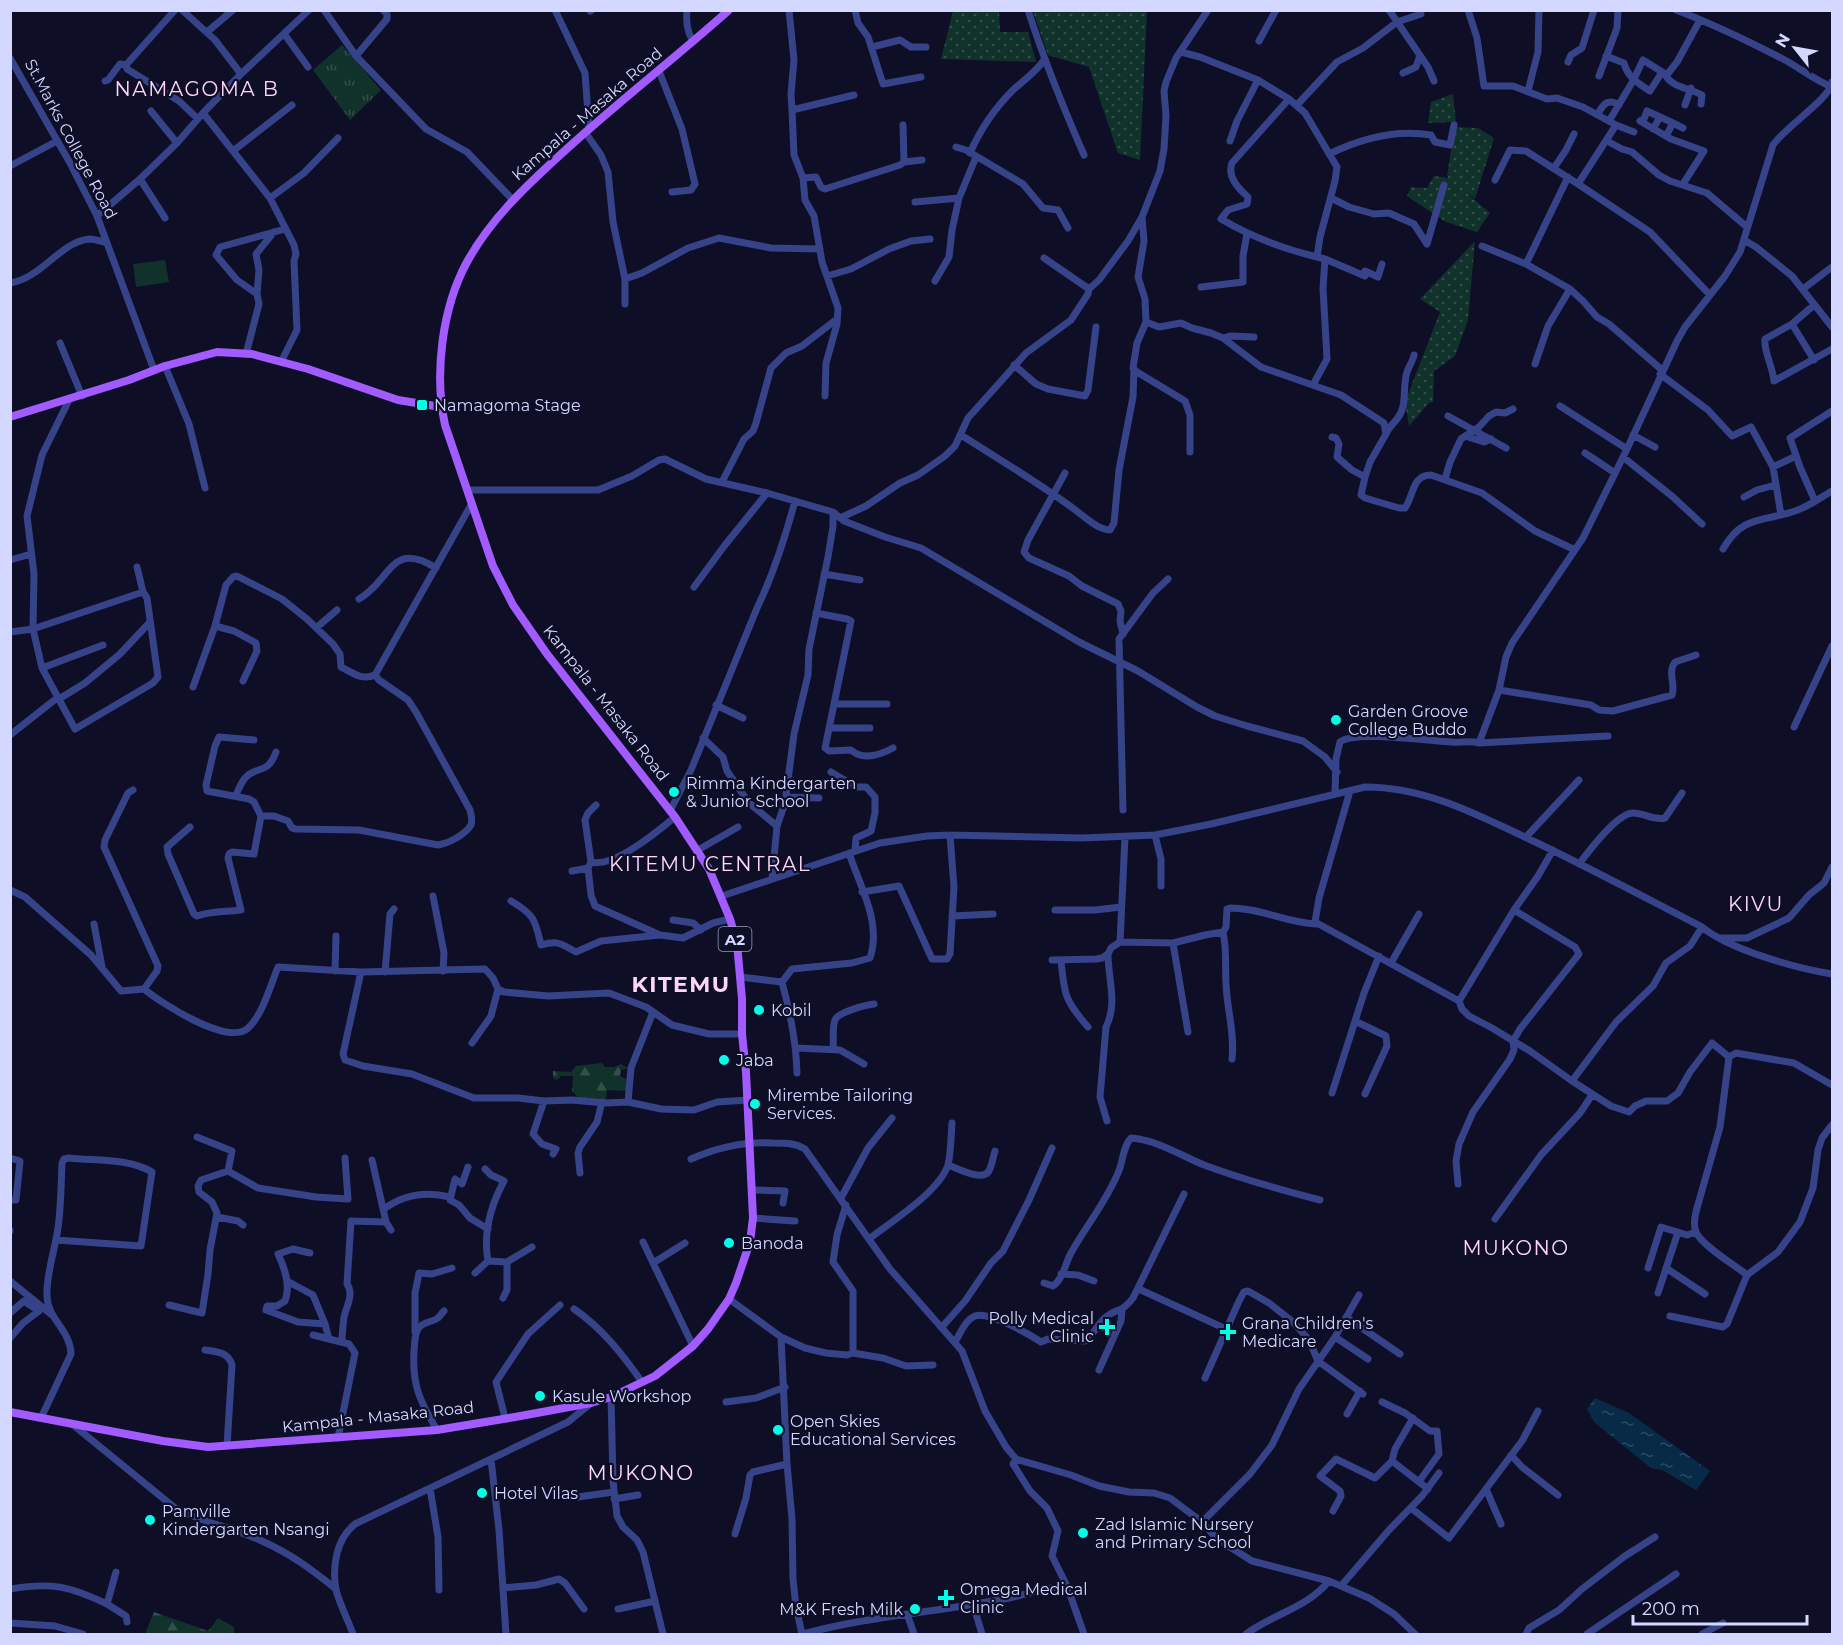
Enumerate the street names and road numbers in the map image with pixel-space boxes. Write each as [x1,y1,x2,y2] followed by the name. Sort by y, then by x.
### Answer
[508,44,666,184] street label: Kampala - Masaka Road
[21,56,121,222] street label: St.Marks College Road
[539,621,673,785] street label: Kampala - Masaka Road
[718,927,752,951] road number: A2
[281,1397,475,1437] street label: Kampala - Masaka Road

